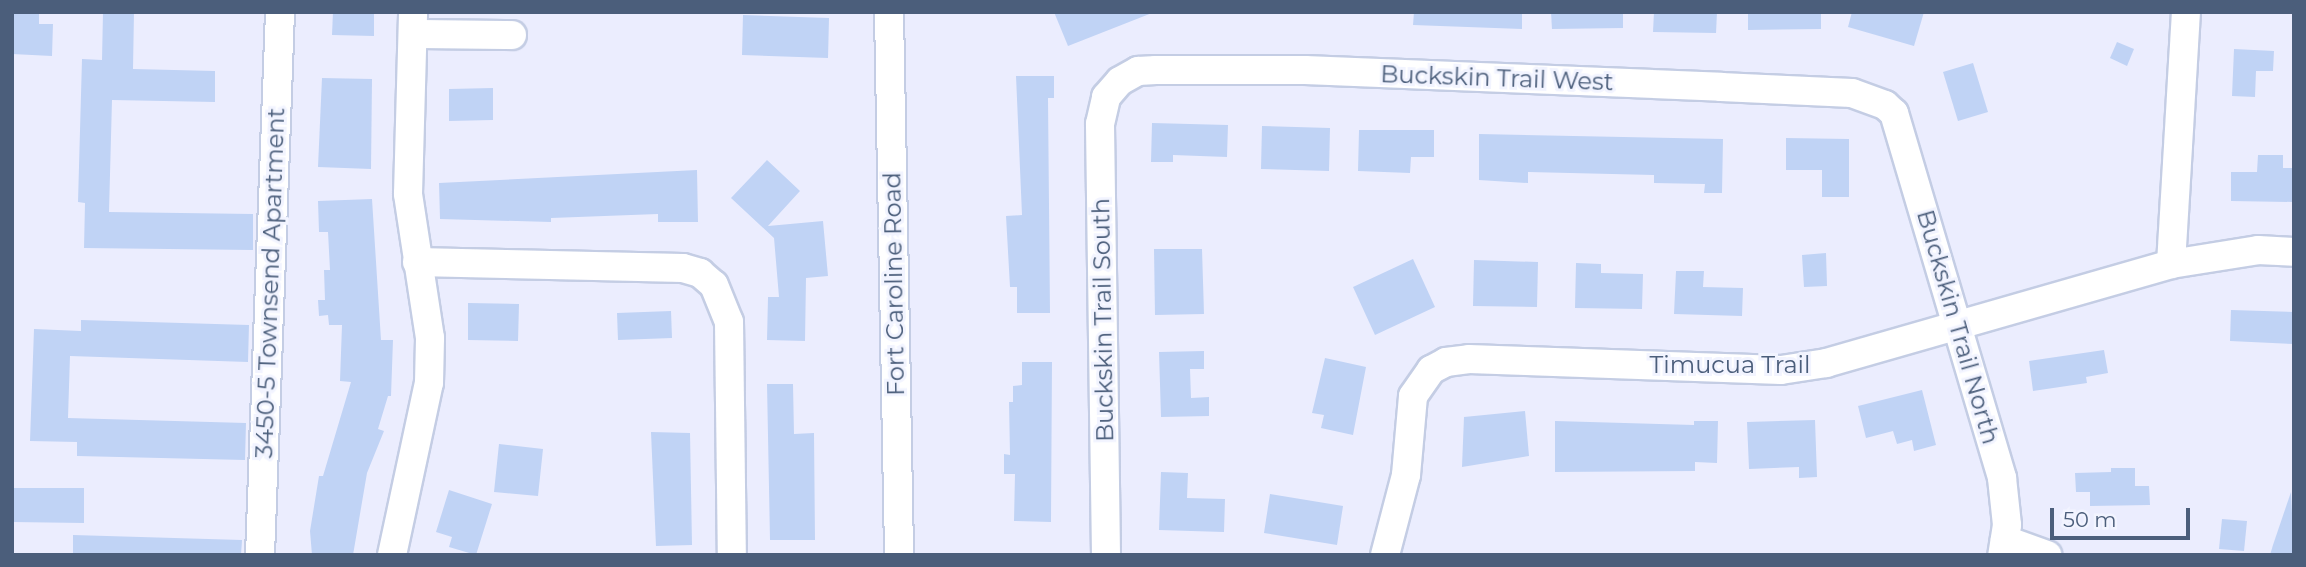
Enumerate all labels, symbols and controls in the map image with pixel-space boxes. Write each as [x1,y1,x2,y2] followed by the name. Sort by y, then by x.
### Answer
[1380,60,1614,96] street label: Buckskin Trail West
[249,107,291,459] street label: 3450-5 Townsend Apartment
[878,172,910,396] street label: Fort Caroline Road
[1086,198,1120,442] street label: Buckskin Trail South
[1911,206,2005,448] street label: Buckskin Trail North
[1649,351,1811,379] street label: Timucua Trail
[2054,494,2194,538] scale bar
[2063,507,2117,532] text: 50 m

